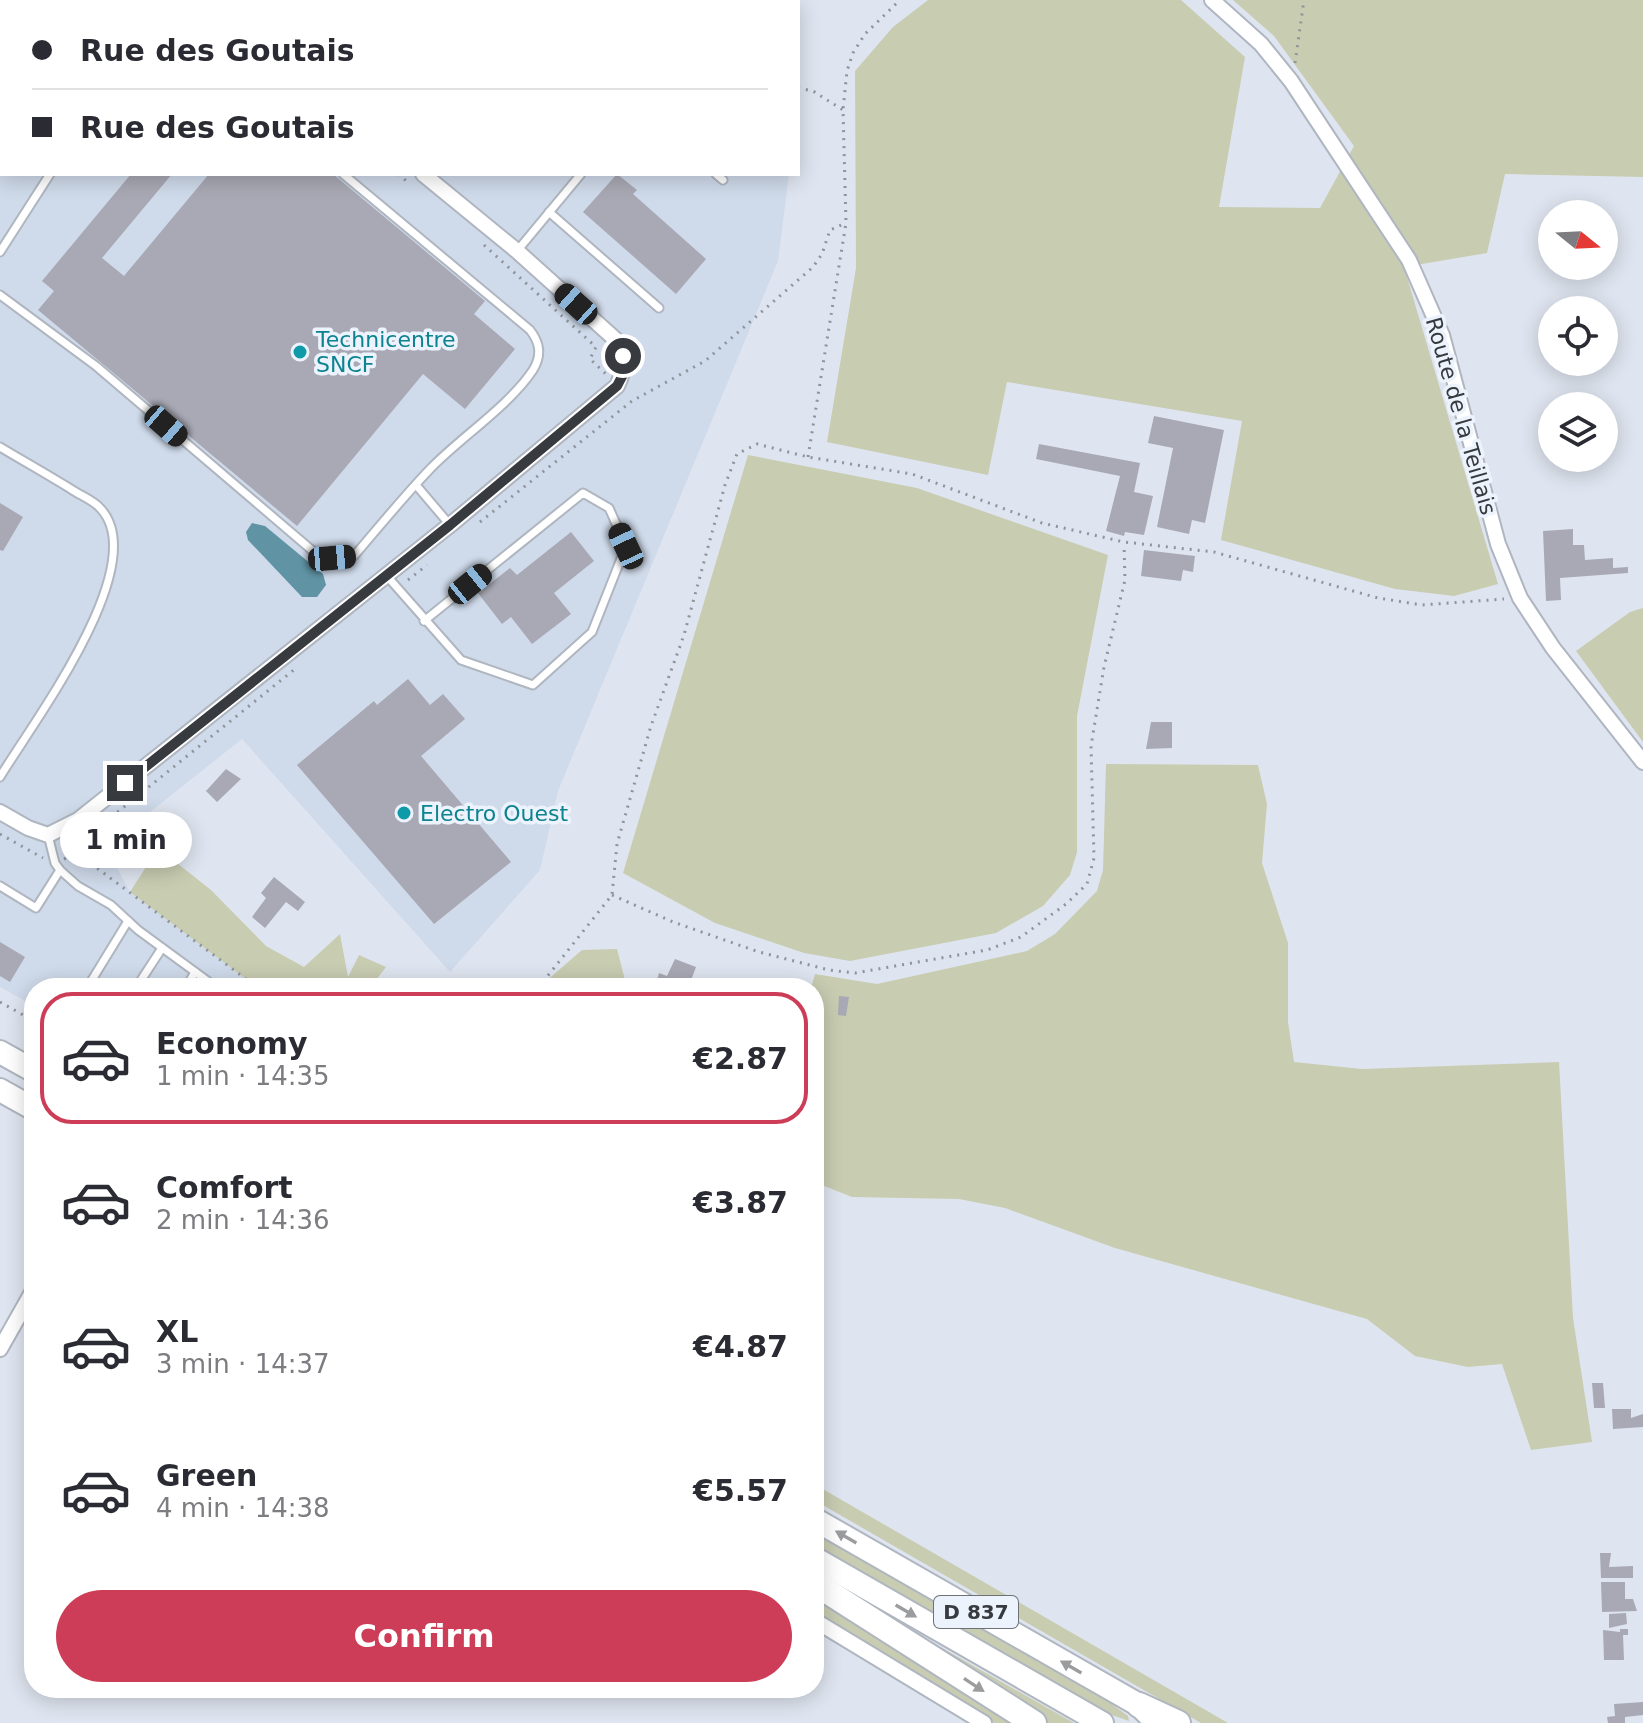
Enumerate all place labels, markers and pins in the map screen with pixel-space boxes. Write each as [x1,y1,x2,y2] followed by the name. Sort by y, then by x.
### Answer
[315,327,456,377] place label: Technicentre SNCF
[291,343,309,361] marker: Technicentre SNCF
[420,801,569,826] place label: Electro Ouest
[395,804,413,822] marker: Electro Ouest

